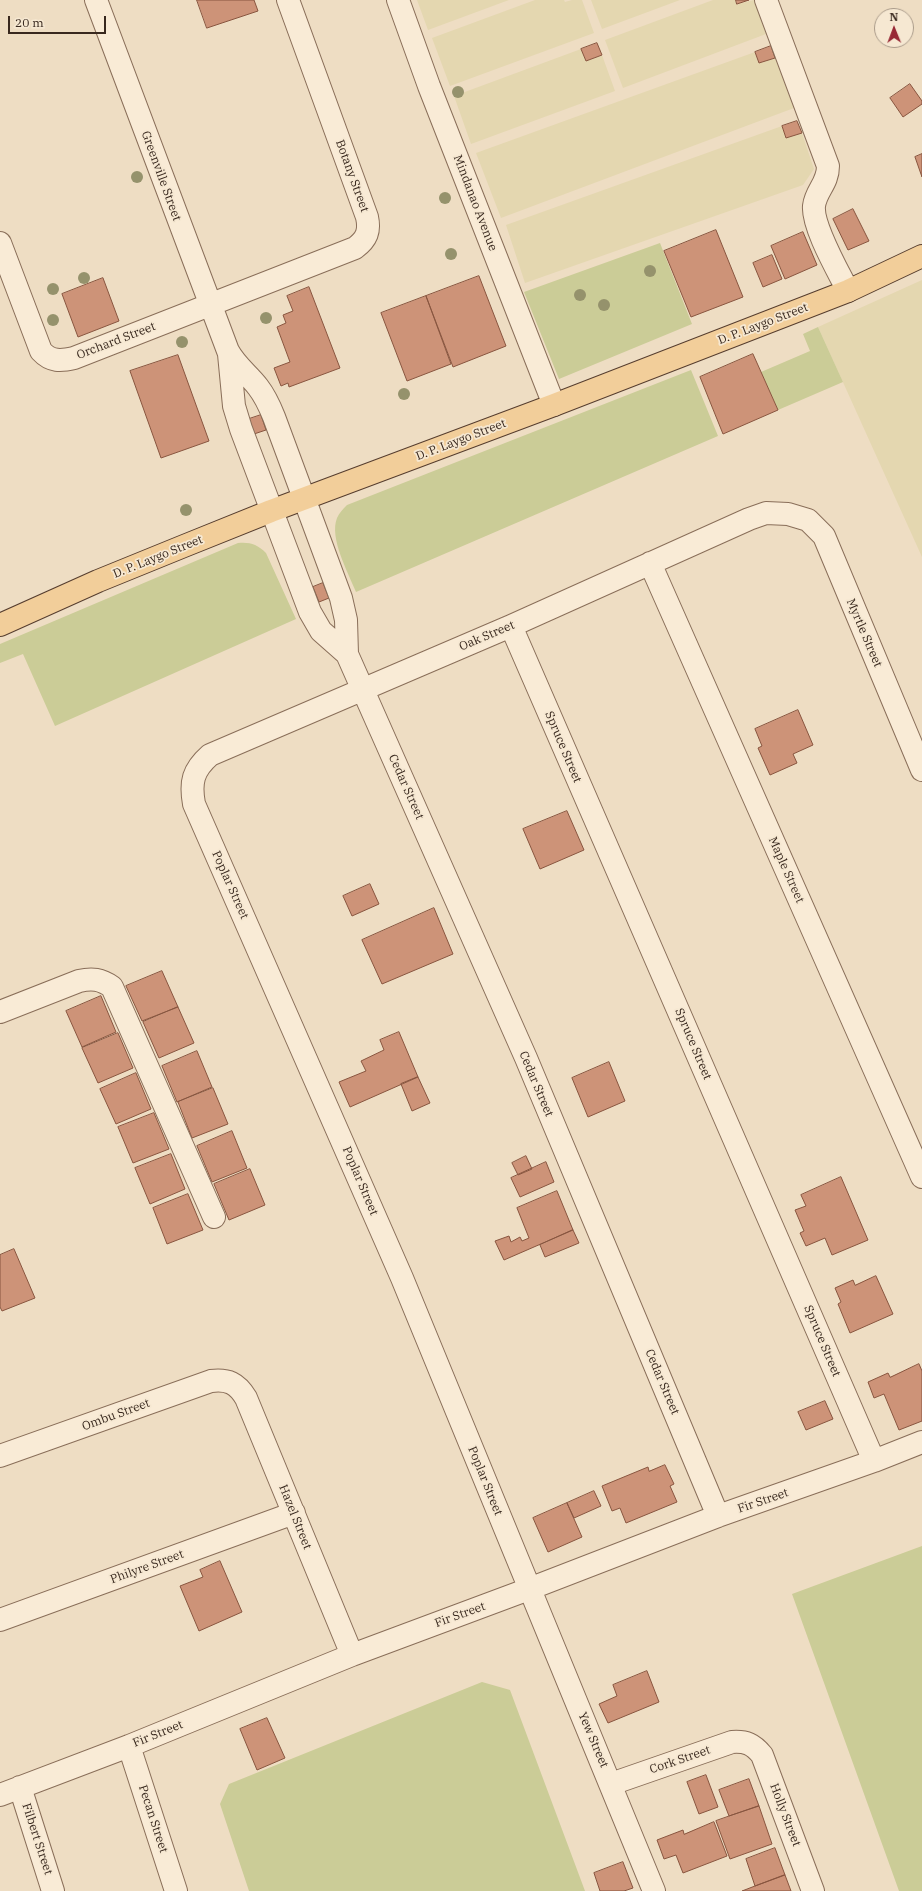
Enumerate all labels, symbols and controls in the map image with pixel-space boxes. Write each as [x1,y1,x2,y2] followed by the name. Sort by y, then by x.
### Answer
[10,8,108,34] scale bar
[874,8,914,48] north arrow
[889,10,898,24] text: N
[15,15,44,30] text: 20 m
[138,129,184,223] street label: Greenville Street
[332,138,372,214] street label: Botany Street
[450,153,500,253] street label: Mindanao Avenue
[716,300,810,348] street label: D. P. Laygo Street
[75,319,157,363] street label: Orchard Street
[414,416,508,464] street label: D. P. Laygo Street
[111,532,205,582] street label: D. P. Laygo Street
[843,597,885,669] street label: Myrtle Street
[457,618,517,654] street label: Oak Street
[541,709,585,785] street label: Spruce Street
[385,752,427,822] street label: Cedar Street
[765,835,807,905] street label: Maple Street
[209,849,251,921] street label: Poplar Street
[671,1006,715,1082] street label: Spruce Street
[516,1049,556,1119] street label: Cedar Street
[339,1144,381,1218] street label: Poplar Street
[800,1303,844,1379] street label: Spruce Street
[642,1347,682,1417] street label: Cedar Street
[80,1396,152,1434] street label: Ombu Street
[465,1444,505,1518] street label: Poplar Street
[275,1483,315,1551] street label: Hazel Street
[736,1486,790,1516] street label: Fir Street
[108,1547,186,1587] street label: Philyre Street
[433,1599,487,1631] street label: Fir Street
[575,1710,611,1770] street label: Yew Street
[131,1717,185,1751] street label: Fir Street
[648,1743,712,1777] street label: Cork Street
[766,1781,804,1849] street label: Holly Street
[135,1783,171,1855] street label: Pecan Street
[19,1801,55,1877] street label: Filbert Street

